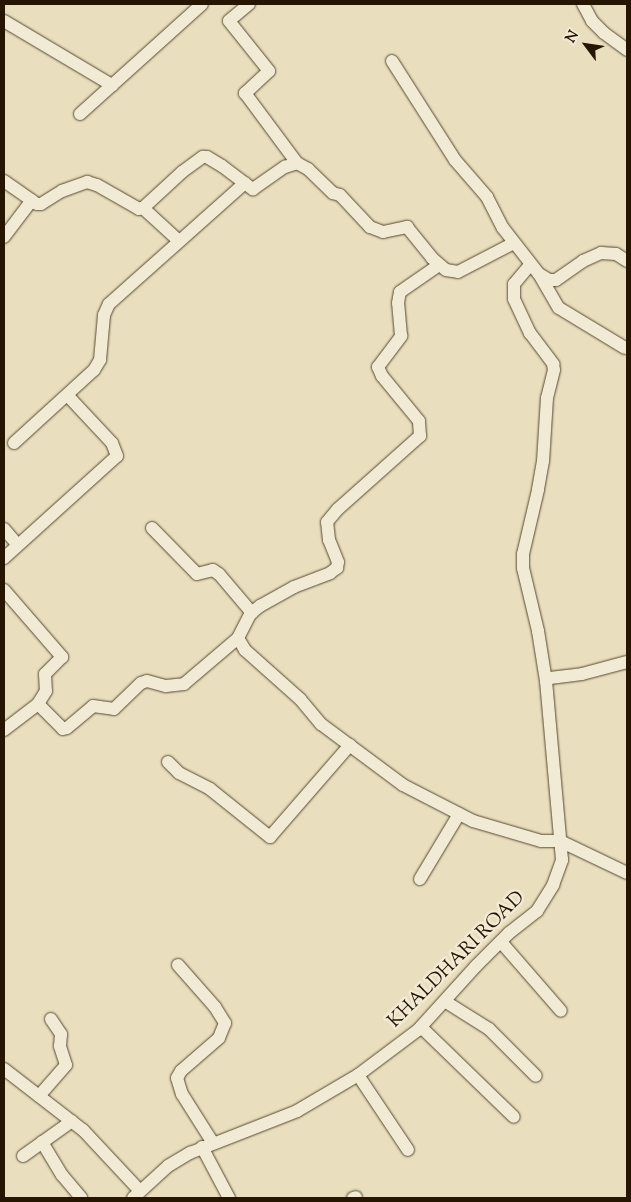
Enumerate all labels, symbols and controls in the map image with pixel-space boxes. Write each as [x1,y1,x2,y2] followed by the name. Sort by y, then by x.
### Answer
[561,20,611,70] north arrow
[562,27,585,47] text: N
[384,887,530,1033] street label: KHALDHARI ROAD

